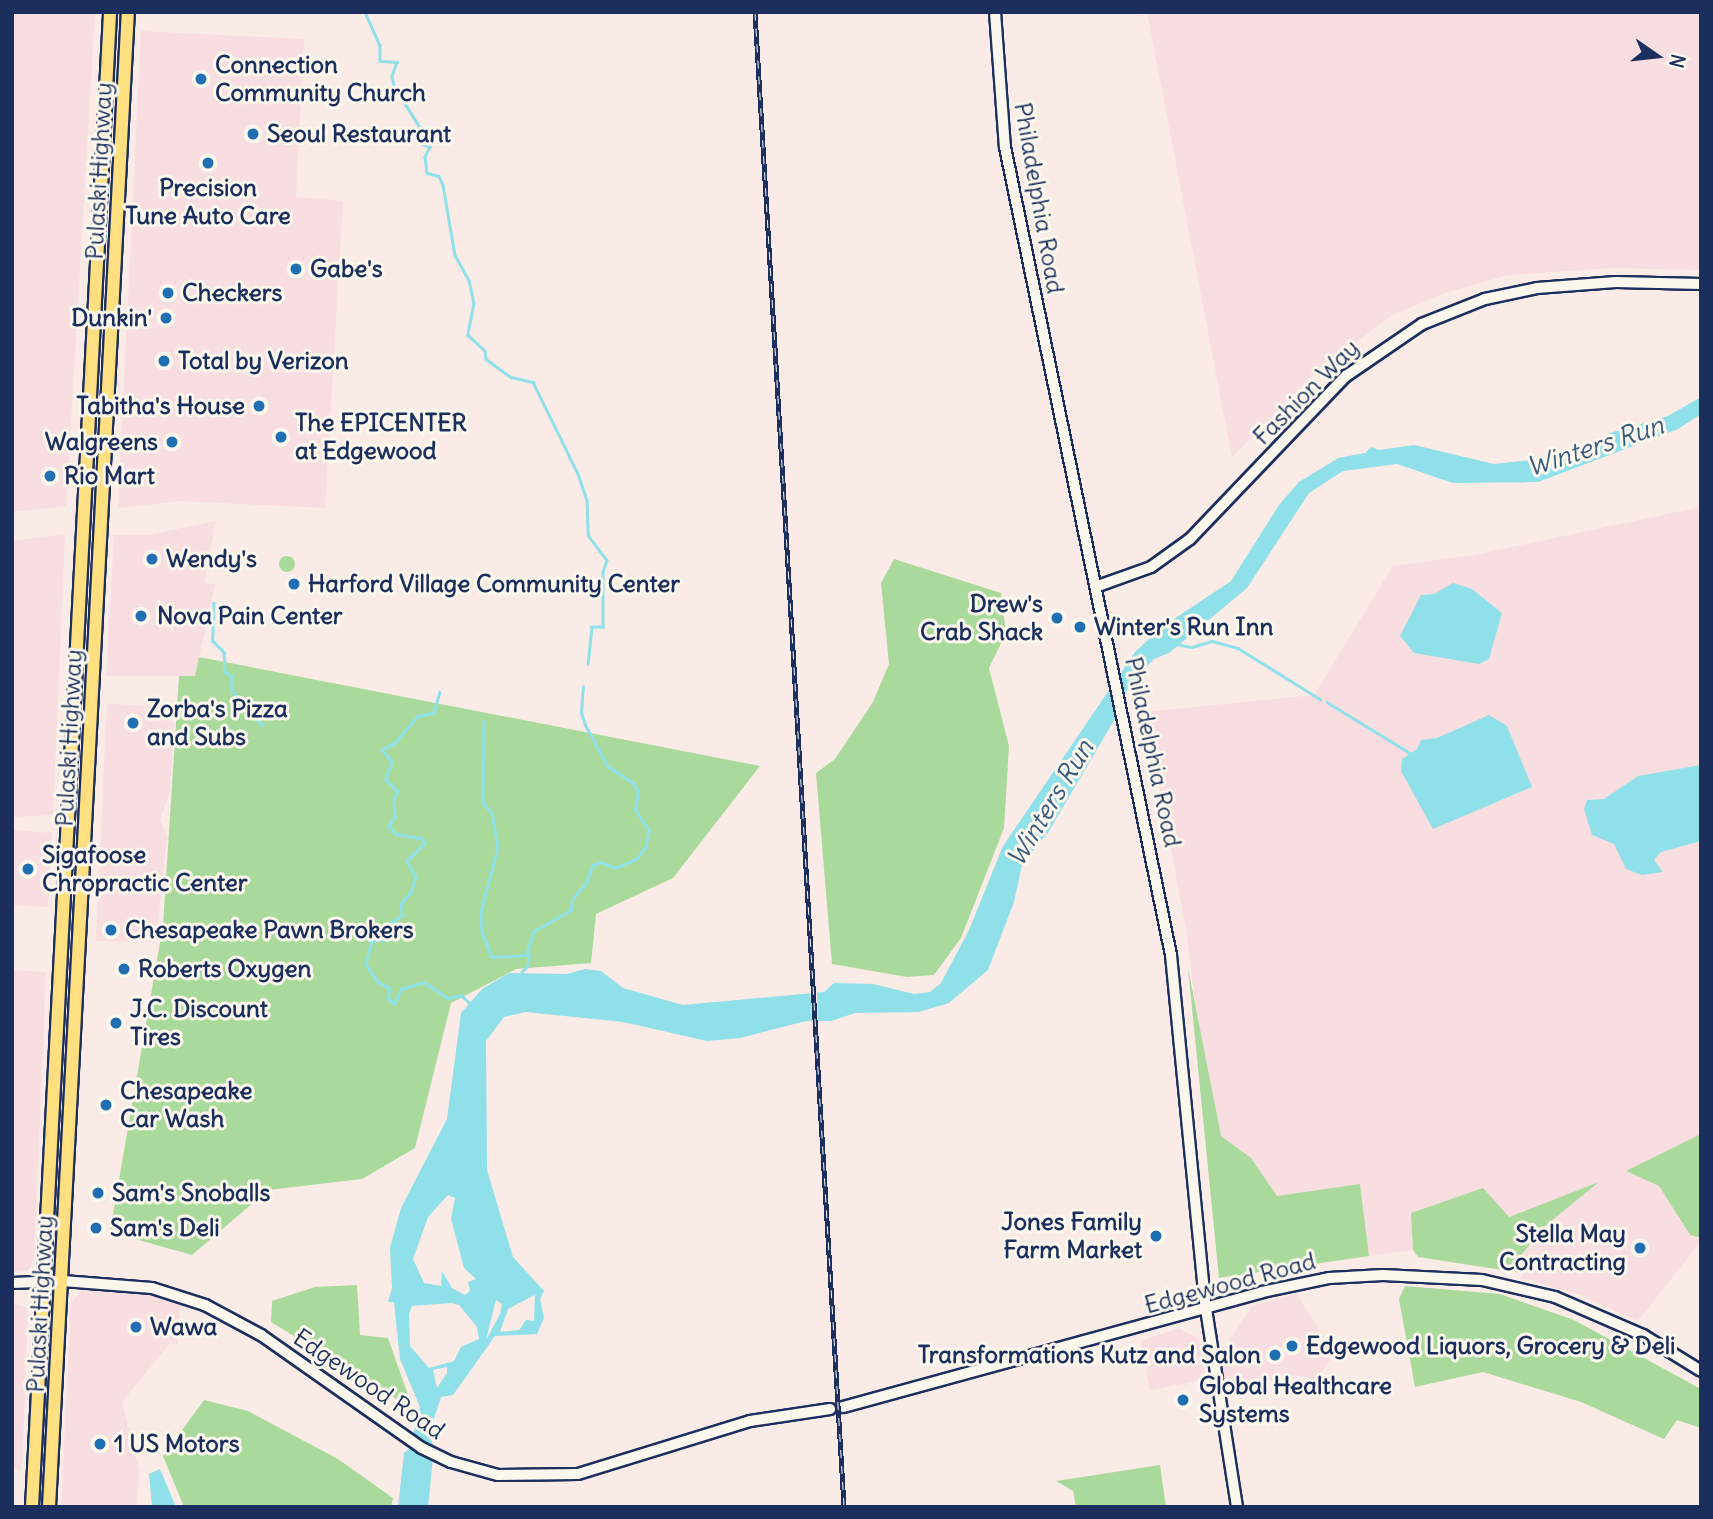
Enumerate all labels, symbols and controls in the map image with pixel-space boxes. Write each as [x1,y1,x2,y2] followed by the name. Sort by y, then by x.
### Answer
[1622,21,1692,91] north arrow
[215,51,426,107] place label: Connection Community Church
[1664,52,1691,70] text: N
[193,71,209,87] marker: Connection Community Church
[80,82,118,260] street label: Pulaski Highway
[1008,100,1070,296] street label: Philadelphia Road
[267,120,451,148] place label: Seoul Restaurant
[245,126,261,142] marker: Seoul Restaurant
[200,155,216,171] marker: Precision Tune Auto Care
[125,174,291,230] place label: Precision Tune Auto Care
[310,255,383,283] place label: Gabe's
[288,261,304,277] marker: Gabe's
[182,279,282,307] place label: Checkers
[160,285,176,301] marker: Checkers
[71,304,152,332] place label: Dunkin'
[158,310,174,326] marker: Dunkin'
[1247,333,1365,451] street label: Fashion Way
[178,347,349,375] place label: Total by Verizon
[156,353,172,369] marker: Total by Verizon
[76,392,245,420] place label: Tabitha's House
[251,398,267,414] marker: Tabitha's House
[295,409,467,465] place label: The EPICENTER at Edgewood
[1523,409,1667,483] water label: Winters Run
[45,428,158,456] place label: Walgreens
[273,429,289,445] marker: The EPICENTER at Edgewood
[164,434,180,450] marker: Walgreens
[64,462,155,490] place label: Rio Mart
[42,468,58,484] marker: Rio Mart
[166,545,257,573] place label: Wendy's
[144,551,160,567] marker: Wendy's
[308,570,680,598] place label: Harford Village Community Center
[286,576,302,592] marker: Harford Village Community Center
[920,590,1043,646] place label: Drew's Crab Shack
[157,602,343,630] place label: Nova Pain Center
[131,606,151,626] marker: Nova Pain Center
[1049,610,1065,626] marker: Drew's Crab Shack
[1094,613,1273,641] place label: Winter's Run Inn
[1072,619,1088,635] marker: Winter's Run Inn
[50,649,88,827] street label: Pulaski Highway
[1119,654,1187,850] street label: Philadelphia Road
[147,695,288,751] place label: Zorba's Pizza and Subs
[125,715,141,731] marker: Zorba's Pizza and Subs
[1000,734,1100,872] water label: Winters Run
[42,841,247,897] place label: Sigafoose Chropractic Center
[20,861,36,877] marker: Sigafoose Chropractic Center
[125,916,414,944] place label: Chesapeake Pawn Brokers
[103,922,119,938] marker: Chesapeake Pawn Brokers
[138,955,311,983] place label: Roberts Oxygen
[116,961,132,977] marker: Roberts Oxygen
[130,995,268,1051] place label: J.C. Discount Tires
[108,1015,124,1031] marker: J.C. Discount Tires
[120,1077,253,1133] place label: Chesapeake Car Wash
[98,1097,114,1113] marker: Chesapeake Car Wash
[112,1179,270,1207] place label: Sam's Snoballs
[90,1185,106,1201] marker: Sam's Snoballs
[1001,1208,1142,1264] place label: Jones Family Farm Market
[110,1214,220,1242] place label: Sam's Deli
[21,1215,59,1393] street label: Pulaski Highway
[88,1220,104,1236] marker: Sam's Deli
[1499,1220,1626,1276] place label: Stella May Contracting
[1148,1228,1164,1244] marker: Jones Family Farm Market
[1632,1240,1648,1256] marker: Stella May Contracting
[1141,1246,1319,1320] street label: Edgewood Road
[150,1313,217,1341] place label: Wawa
[128,1319,144,1335] marker: Wawa
[288,1323,450,1445] street label: Edgewood Road
[1306,1332,1675,1360] place label: Edgewood Liquors, Grocery & Deli
[1284,1338,1300,1354] marker: Edgewood Liquors, Grocery & Deli
[918,1341,1261,1369] place label: Transformations Kutz and Salon
[1267,1347,1283,1363] marker: Transformations Kutz and Salon
[1199,1372,1392,1428] place label: Global Healthcare Systems
[1173,1390,1193,1410] marker: Global Healthcare Systems
[114,1430,240,1458] place label: 1 US Motors
[92,1436,108,1452] marker: 1 US Motors

